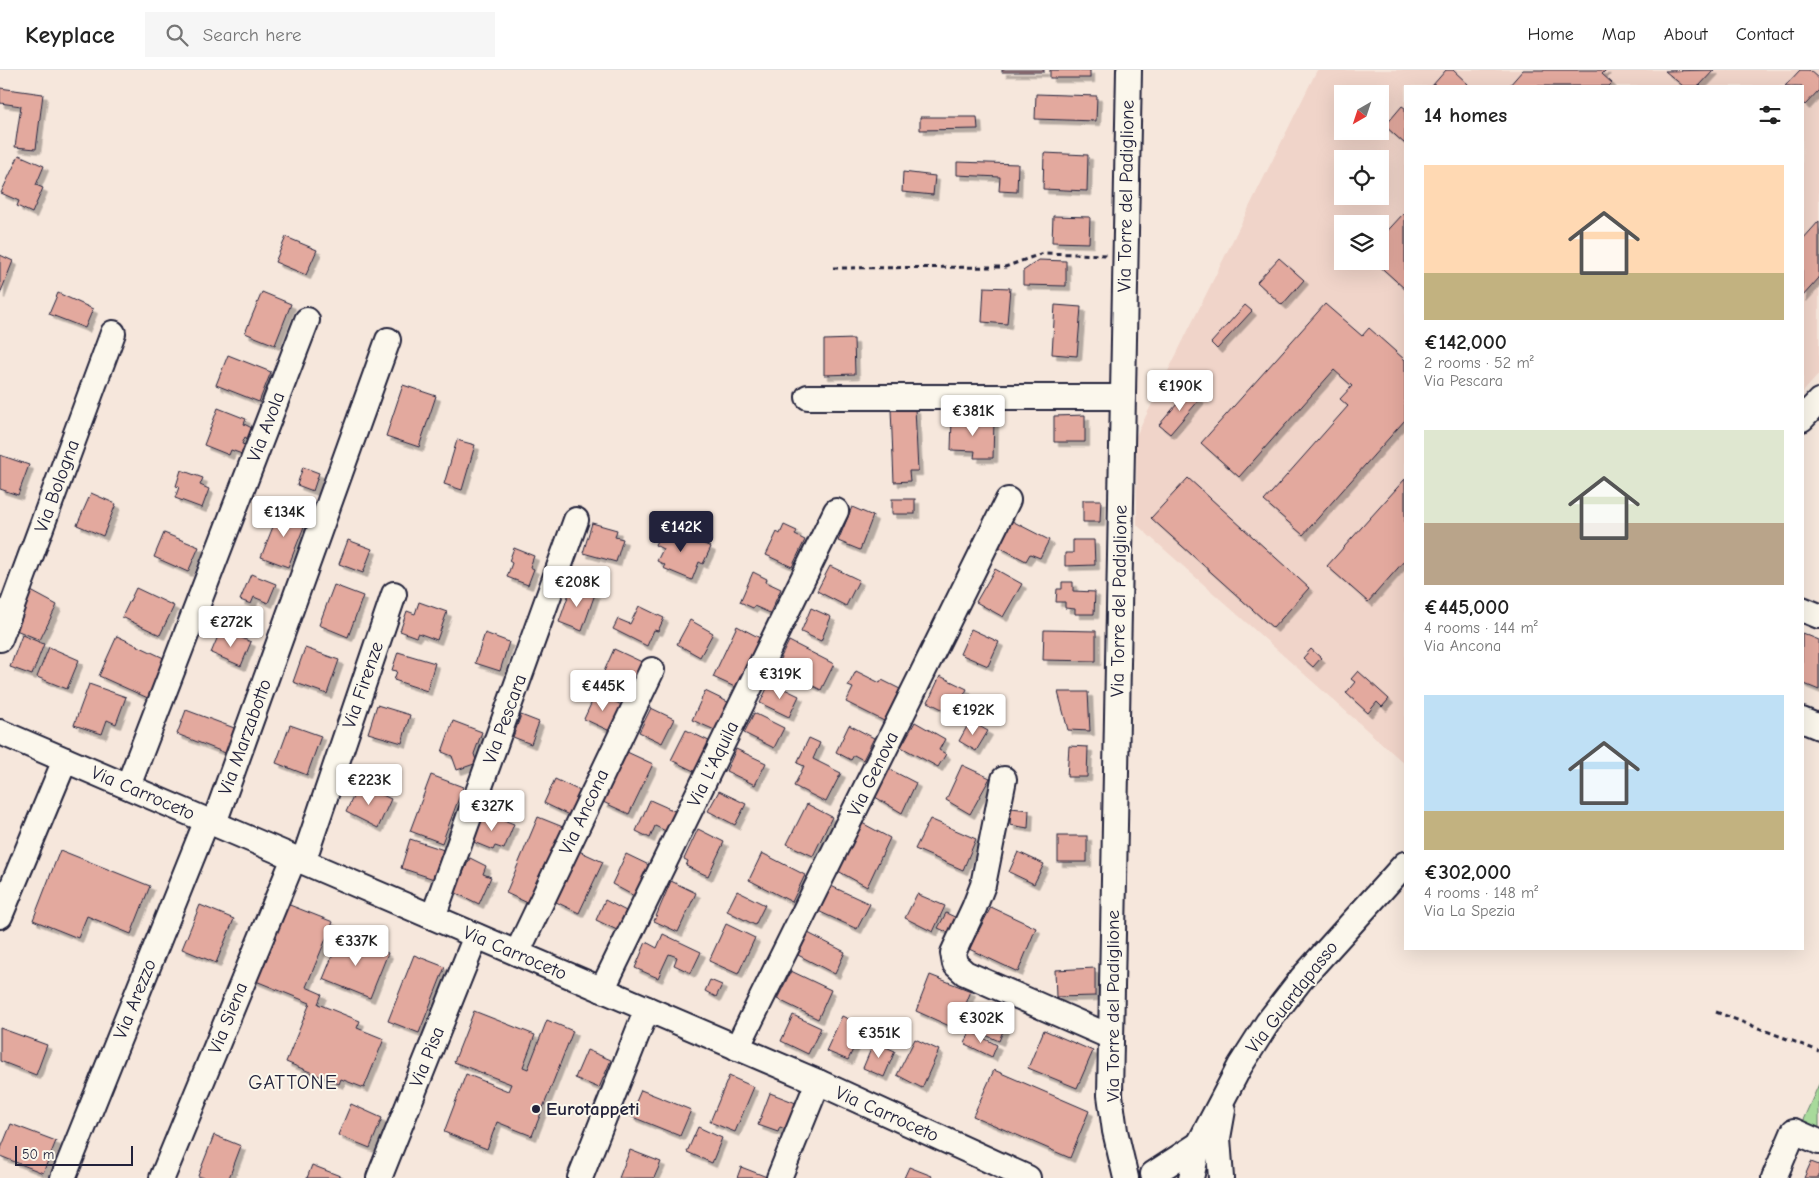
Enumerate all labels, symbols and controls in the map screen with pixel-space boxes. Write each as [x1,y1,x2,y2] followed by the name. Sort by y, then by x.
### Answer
[145,12,495,57] search box
[25,21,115,49] text: Keyplace
[163,21,191,49] icon: search
[203,24,302,46] text: Search here
[1527,24,1574,45] text: Home
[1602,24,1636,45] text: Map
[1664,24,1708,45] text: About
[1736,24,1794,45] text: Contact
[1334,85,1389,140] north arrow
[1334,85,1389,270] map controls
[1113,100,1139,292] street label: Via Torre del Padiglione
[1756,101,1784,129] icon: filters
[1424,103,1507,127] text: 14 homes
[1334,150,1389,205] button: locate
[1559,198,1649,288] icon: home
[1334,215,1389,270] button: layers
[1424,330,1507,354] text: €142,000
[1424,354,1534,372] text: 2 rooms · 52 m²
[1145,370,1215,412] pin: €190K
[1424,372,1503,390] text: Via Pescara
[1158,377,1202,395] text: €190K
[243,389,289,465] street label: Via Avola
[938,394,1008,437] pin: €381K
[952,402,994,420] text: €381K
[30,437,84,535] street label: Via Bologna
[1559,463,1649,553] icon: home
[249,496,319,538] pin: €134K
[263,503,305,521] text: €134K
[1106,505,1132,697] street label: Via Torre del Padiglione
[646,510,716,553] pin: €142K
[660,518,702,536] text: €142K
[542,566,612,608] pin: €208K
[554,573,600,591] text: €208K
[1424,595,1509,619] text: €445,000
[196,606,266,648] pin: €272K
[209,613,253,631] text: €272K
[1424,619,1538,637] text: 4 rooms · 144 m²
[1424,637,1501,655] text: Via Ancona
[338,639,388,731] street label: Via Firenze
[745,658,815,700] pin: €319K
[759,665,801,683] text: €319K
[568,670,638,712] pin: €445K
[479,671,531,767] street label: Via Pescara
[214,676,276,798] street label: Via Marzabotto
[581,677,625,695] text: €445K
[938,694,1008,736] pin: €192K
[952,701,994,719] text: €192K
[683,718,743,810] street label: Via L'Aquila
[843,728,903,820] street label: Via Genova
[1559,728,1649,818] icon: home
[88,761,198,825] street label: Via Carroceto
[334,764,404,806] pin: €223K
[555,766,613,858] street label: Via Ancona
[347,771,391,789] text: €223K
[457,790,527,832] pin: €327K
[471,797,513,815] text: €327K
[1424,860,1511,884] text: €302,000
[1424,884,1538,902] text: 4 rooms · 148 m²
[1424,902,1515,920] text: Via La Spezia
[1102,910,1124,1102] street label: Via Torre del Padiglione
[460,921,570,985] street label: Via Carroceto
[321,924,391,967] pin: €337K
[334,932,378,950] text: €337K
[1241,937,1343,1057] street label: Via Guardapasso
[109,956,161,1042] street label: Via Arezzo
[204,979,252,1057] street label: Via Siena
[946,1002,1016,1044] pin: €302K
[958,1009,1004,1027] text: €302K
[844,1016,914,1059] pin: €351K
[405,1024,449,1090] street label: Via Pisa
[858,1024,900,1042] text: €351K
[248,1071,338,1094] district label: GATTONE
[832,1081,942,1147] street label: Via Carroceto
[546,1098,640,1120] place label: Eurotappeti
[530,1103,542,1115] marker: Eurotappeti
[15,1143,132,1166] scale bar
[22,1146,54,1163] text: 50 m

